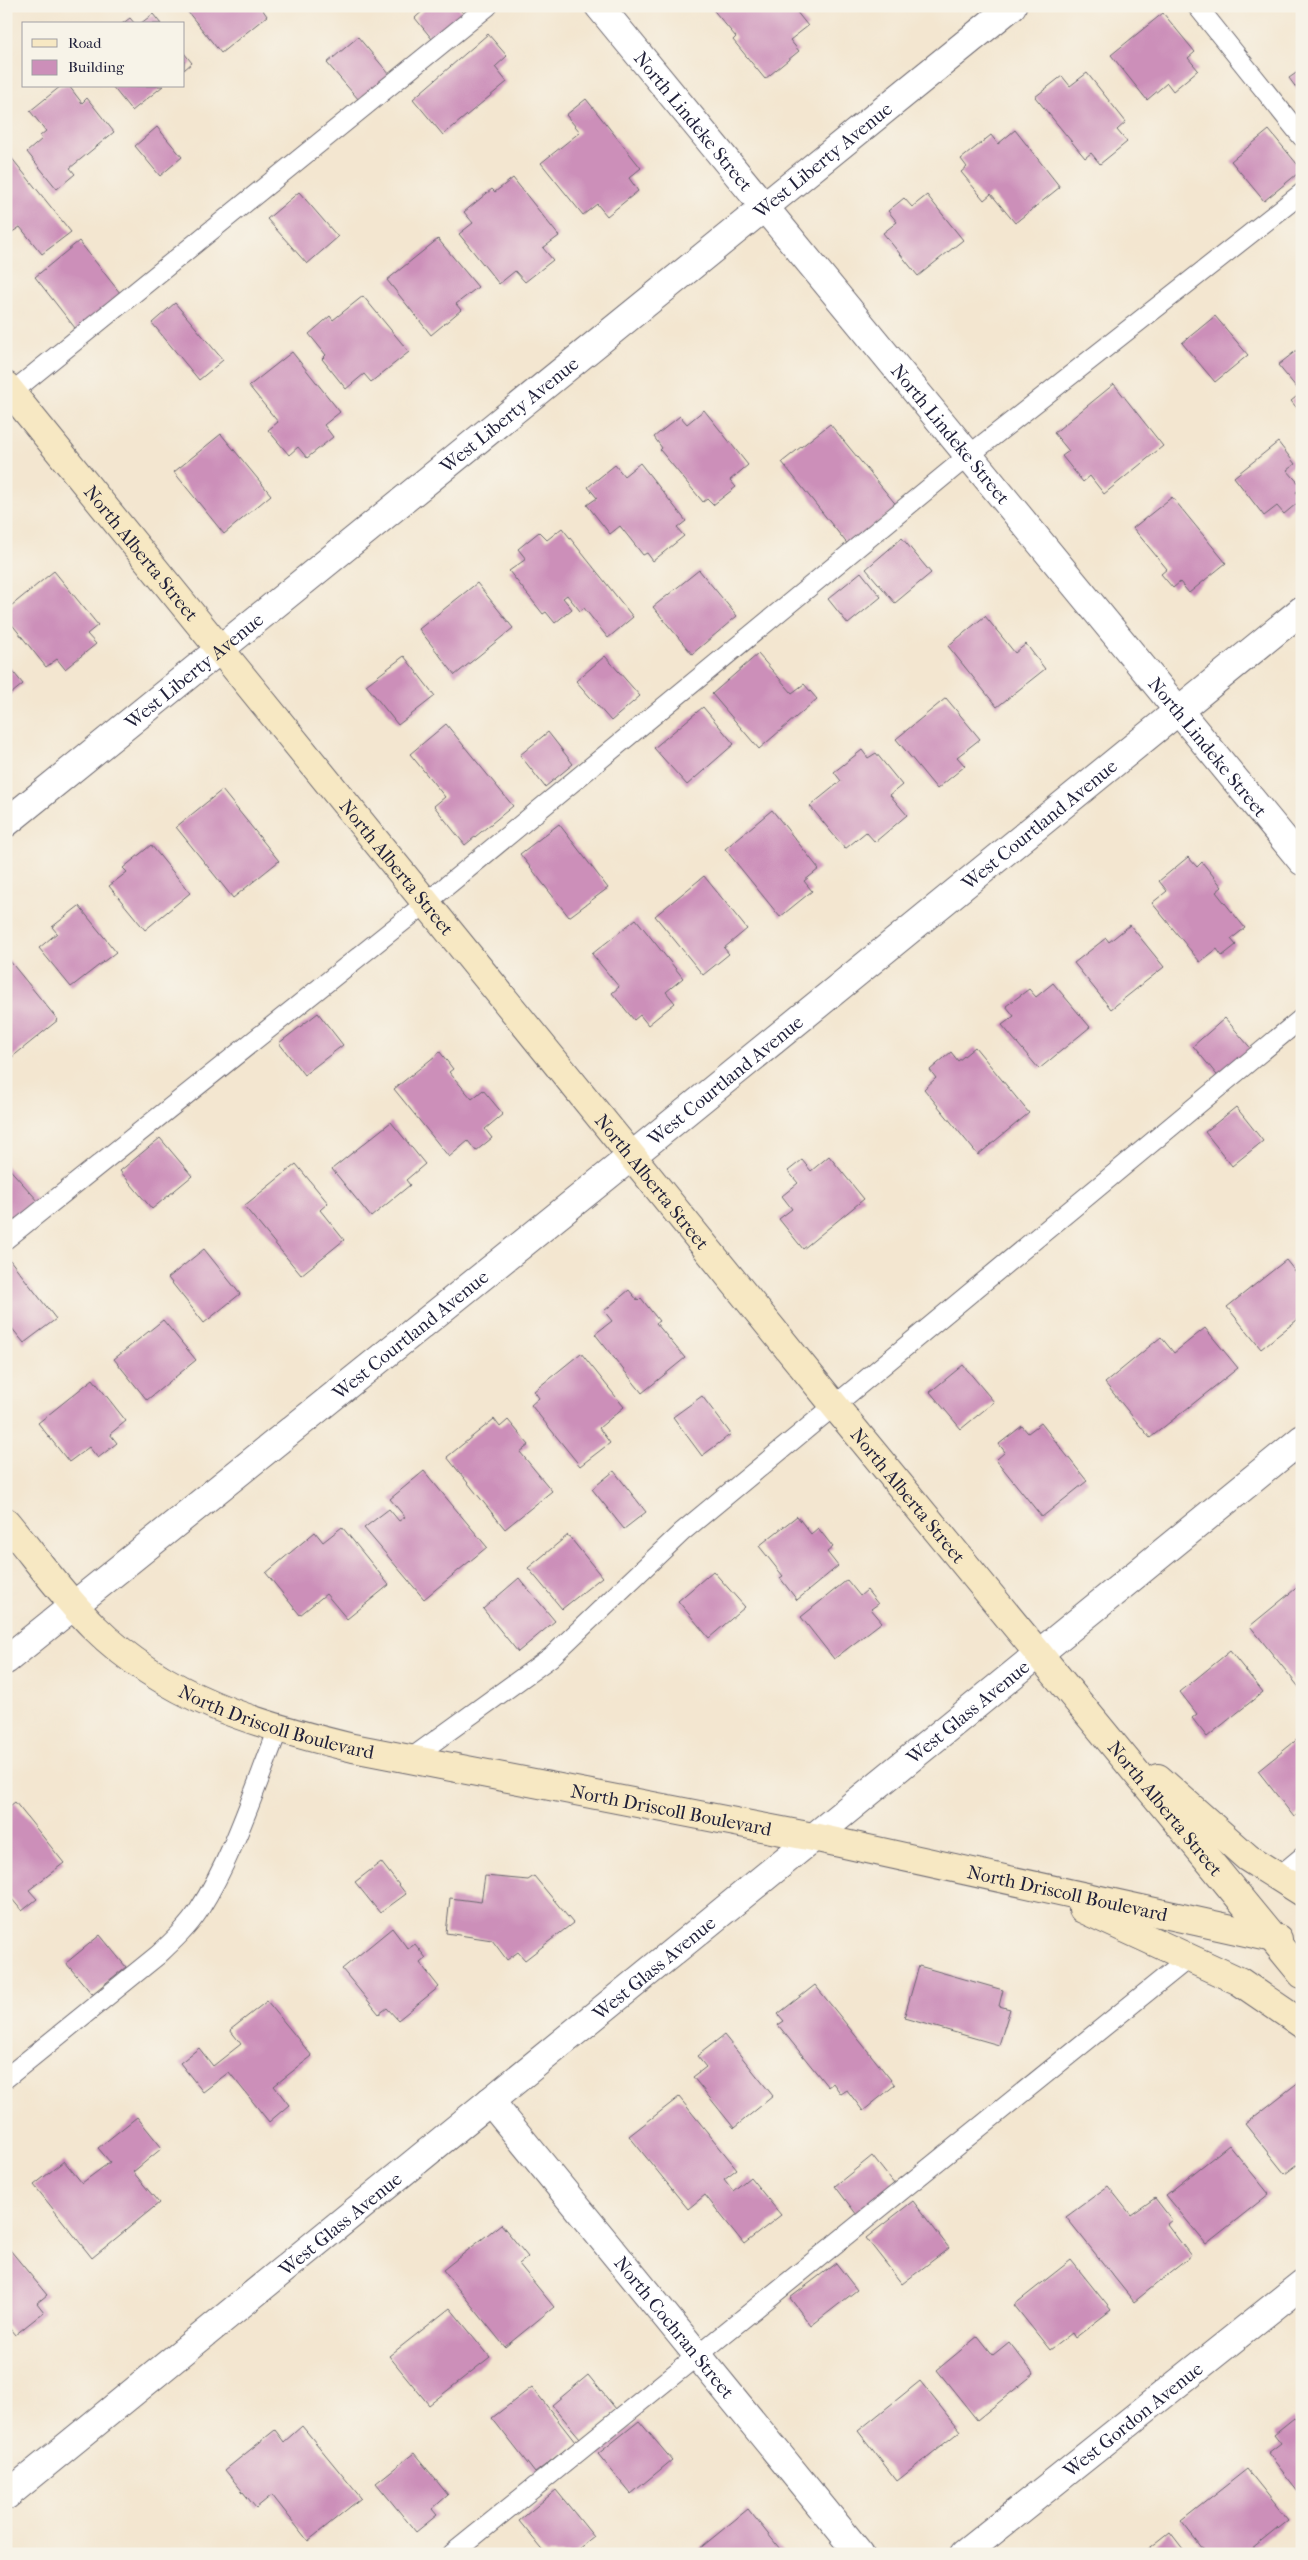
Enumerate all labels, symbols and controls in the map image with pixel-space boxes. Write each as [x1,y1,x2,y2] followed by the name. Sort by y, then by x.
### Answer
[22,22,185,88] legend
[68,34,102,52] text: Road
[629,47,757,196] street label: North Lindeke Street
[68,58,125,76] text: Building
[749,98,897,224] street label: West Liberty Avenue
[435,353,583,479] street label: West Liberty Avenue
[886,360,1014,509] street label: North Lindeke Street
[79,481,203,626] street label: North Alberta Street
[120,609,268,734] street label: West Liberty Avenue
[1143,673,1271,822] street label: North Lindeke Street
[957,755,1122,895] street label: West Courtland Avenue
[335,796,458,940] street label: North Alberta Street
[643,1011,808,1151] street label: West Courtland Avenue
[590,1110,713,1254] street label: North Alberta Street
[328,1266,493,1405] street label: West Courtland Avenue
[846,1424,970,1568] street label: North Alberta Street
[902,1656,1034,1770] street label: West Glass Avenue
[175,1680,377,1764] street label: North Driscoll Boulevard
[1103,1737,1227,1881] street label: North Alberta Street
[569,1780,774,1841] street label: North Driscoll Boulevard
[965,1861,1170,1927] street label: North Driscoll Boulevard
[588,1912,720,2025] street label: West Glass Avenue
[274,2168,406,2281] street label: West Glass Avenue
[609,2252,739,2403] street label: North Cochran Street
[1059,2358,1207,2483] street label: West Gordon Avenue

